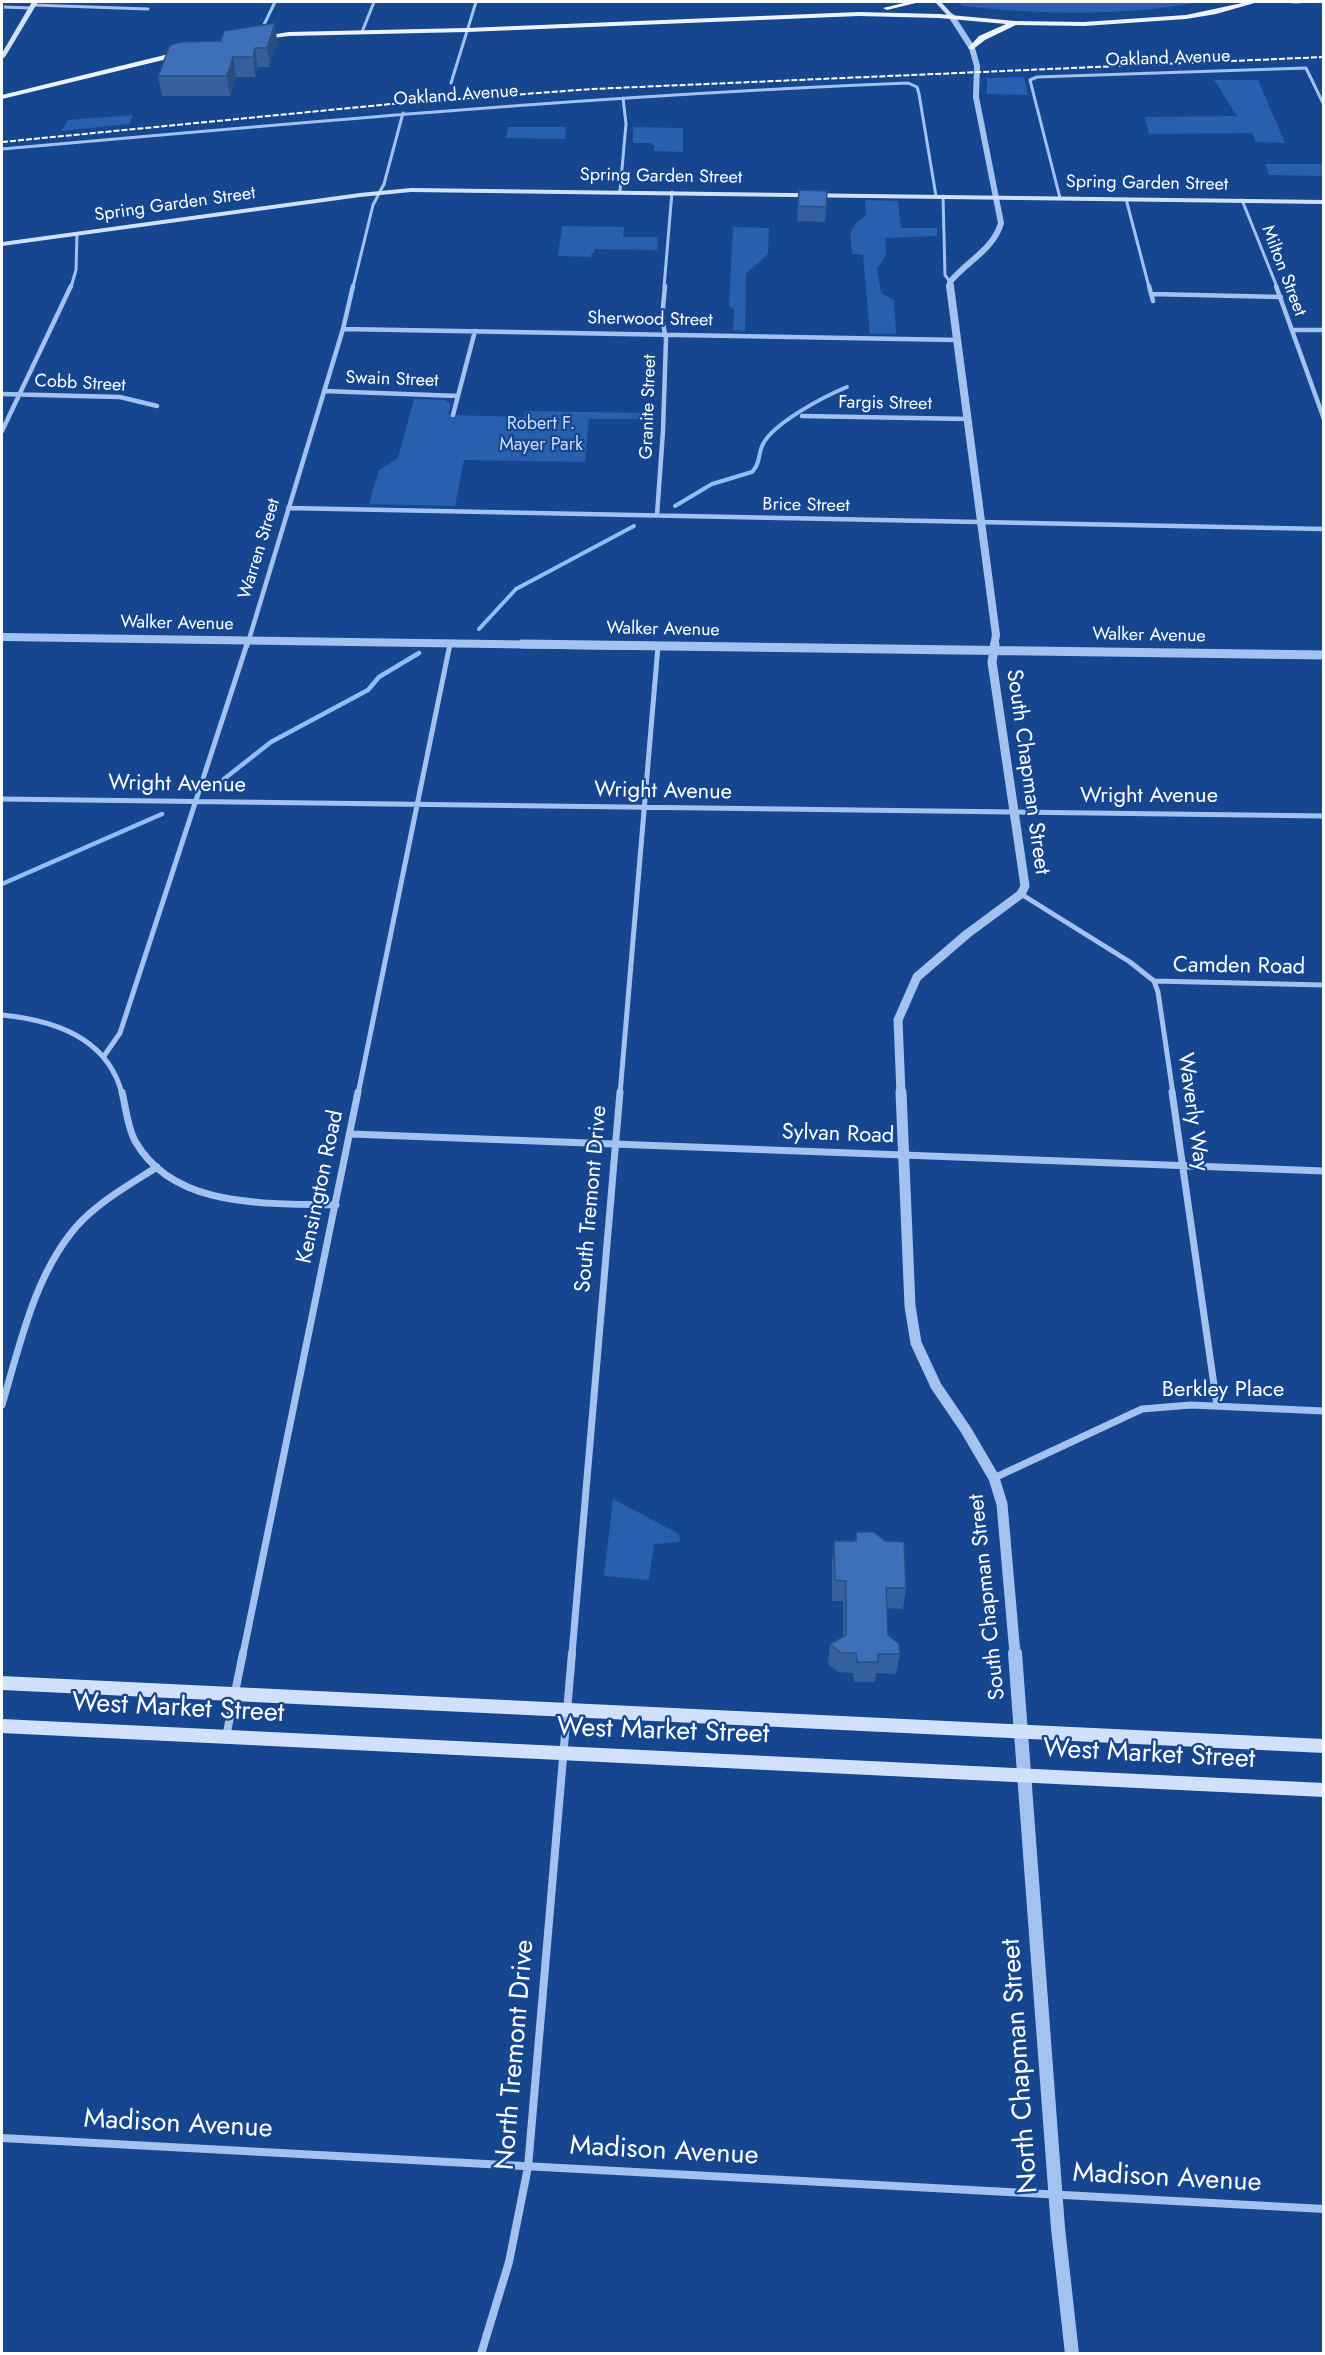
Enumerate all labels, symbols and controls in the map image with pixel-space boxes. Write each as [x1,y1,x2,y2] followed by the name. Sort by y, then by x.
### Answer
[1105,46,1231,72] street label: Oakland Avenue
[393,81,519,111] street label: Oakland Avenue
[580,165,742,189] street label: Spring Garden Street
[1066,172,1228,196] street label: Spring Garden Street
[93,183,257,227] street label: Spring Garden Street
[1256,223,1310,319] street label: Milton Street
[587,308,713,332] street label: Sherwood Street
[636,354,662,460] street label: Granite Street
[345,368,439,392] street label: Swain Street
[34,371,126,397] street label: Cobb Street
[838,392,932,416] street label: Fargis Street
[499,414,583,456] park label: Robert F. Mayer Park
[762,494,850,518] street label: Brice Street
[234,496,286,602] street label: Warren Street
[120,612,234,636] street label: Walker Avenue
[606,618,720,642] street label: Walker Avenue
[1092,624,1206,648] street label: Walker Avenue
[1000,668,1054,876] street label: South Chapman Street
[108,771,246,799] street label: Wright Avenue
[594,778,732,806] street label: Wright Avenue
[1080,784,1218,810] street label: Wright Avenue
[1173,953,1305,981] street label: Camden Road
[1171,1051,1213,1173] street label: Waverly Way
[571,1104,613,1294] street label: South Tremont Drive
[292,1108,350,1266] street label: Kensington Road
[781,1120,895,1150] street label: Sylvan Road
[1162,1378,1284,1404] street label: Berkley Place
[964,1493,1012,1701] street label: South Chapman Street
[71,1687,285,1731] street label: West Market Street
[556,1712,770,1752] street label: West Market Street
[1042,1733,1256,1777] street label: West Market Street
[996,1937,1046,2195] street label: North Chapman Street
[490,1938,542,2172] street label: North Tremont Drive
[83,2104,273,2146] street label: Madison Avenue
[569,2131,759,2173] street label: Madison Avenue
[1072,2158,1262,2200] street label: Madison Avenue

